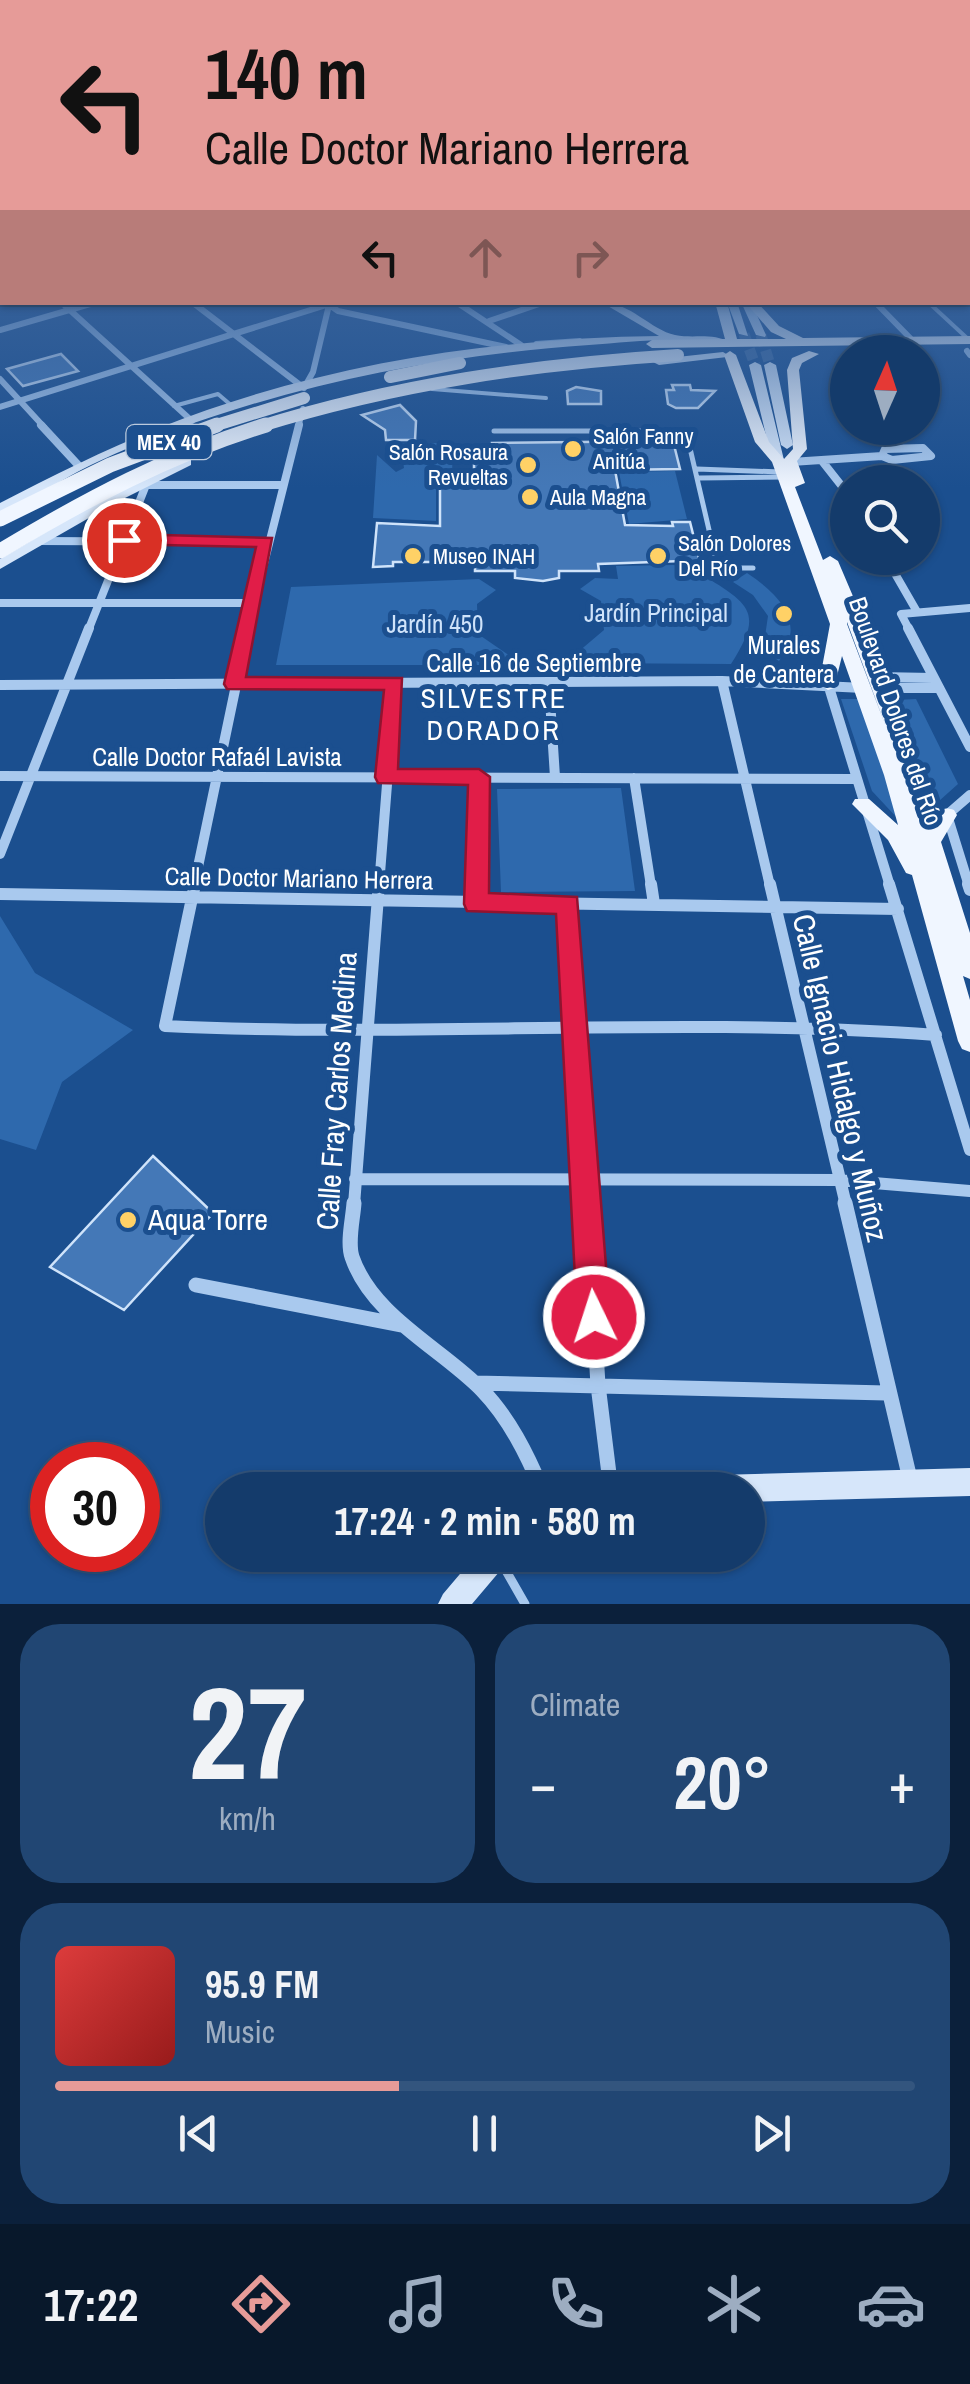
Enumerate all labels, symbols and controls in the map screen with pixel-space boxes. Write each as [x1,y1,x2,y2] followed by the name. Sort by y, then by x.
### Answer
[205,27,368,121] text: 140 m
[40,40,170,170] icon: left
[205,117,689,178] text: Calle Doctor Mariano Herrera
[353,230,408,285] icon: left
[458,230,513,285] icon: ahead
[563,230,618,285] icon: right
[830,335,940,445] north arrow
[830,335,940,575] map controls
[592,421,693,476] place label: Salón Fanny Anitúa
[126,425,212,459] road number: MEX 40
[389,437,508,492] place label: Salón Rosaura Revueltas
[562,438,584,460] marker: Salón Fanny Anitúa
[517,454,539,476] marker: Salón Rosaura Revueltas
[830,465,940,575] button: search
[549,482,646,512] place label: Aula Magna
[519,486,541,508] marker: Aula Magna
[82,498,167,583] pin
[97,513,152,568] icon: arrive
[678,528,791,583] place label: Salón Dolores Del Río
[433,541,535,571] place label: Museo INAH
[402,545,424,567] marker: Museo INAH
[647,545,669,567] marker: Salón Dolores Del Río
[841,592,951,830] street label: Boulevard Dolores del Río
[584,596,728,630] park label: Jardín Principal
[773,603,795,625] marker: Murales de Cantera
[387,607,483,641] park label: Jardín 450
[733,628,835,691] place label: Murales de Cantera
[426,646,642,680] street label: Calle 16 de Septiembre
[420,679,568,749] district label: SILVESTRE DORADOR
[92,740,342,774] street label: Calle Doctor Rafaél Lavista
[164,859,434,897] street label: Calle Doctor Mariano Herrera
[784,910,898,1245] street label: Calle Ignacio Hidalgo y Muñoz
[306,950,366,1231] street label: Calle Fray Carlos Medina
[147,1199,268,1239] place label: Aqua Torre
[117,1209,139,1231] marker: Aqua Torre
[542,1265,646,1369] position arrow
[30,1442,160,1572] speed limit sign: 30
[334,1496,636,1547] text: 17:24 · 2 min · 580 m
[188,1644,307,1820] text: 27
[530,1683,620,1726] text: Climate
[673,1731,772,1832] text: 20°
[530,1746,556,1820] text: −
[889,1746,915,1820] text: +
[219,1797,276,1840] text: km/h
[205,1959,319,2010] text: 95.9 FM
[205,2010,275,2053] text: Music
[171,2106,226,2161] icon: previous
[457,2106,512,2161] icon: pause
[744,2106,799,2161] icon: next
[226,2269,296,2339] icon: directions
[383,2269,453,2339] icon: music
[541,2269,611,2339] icon: phone
[699,2269,769,2339] icon: climate
[856,2269,926,2339] icon: car
[44,2274,138,2335] text: 17:22

